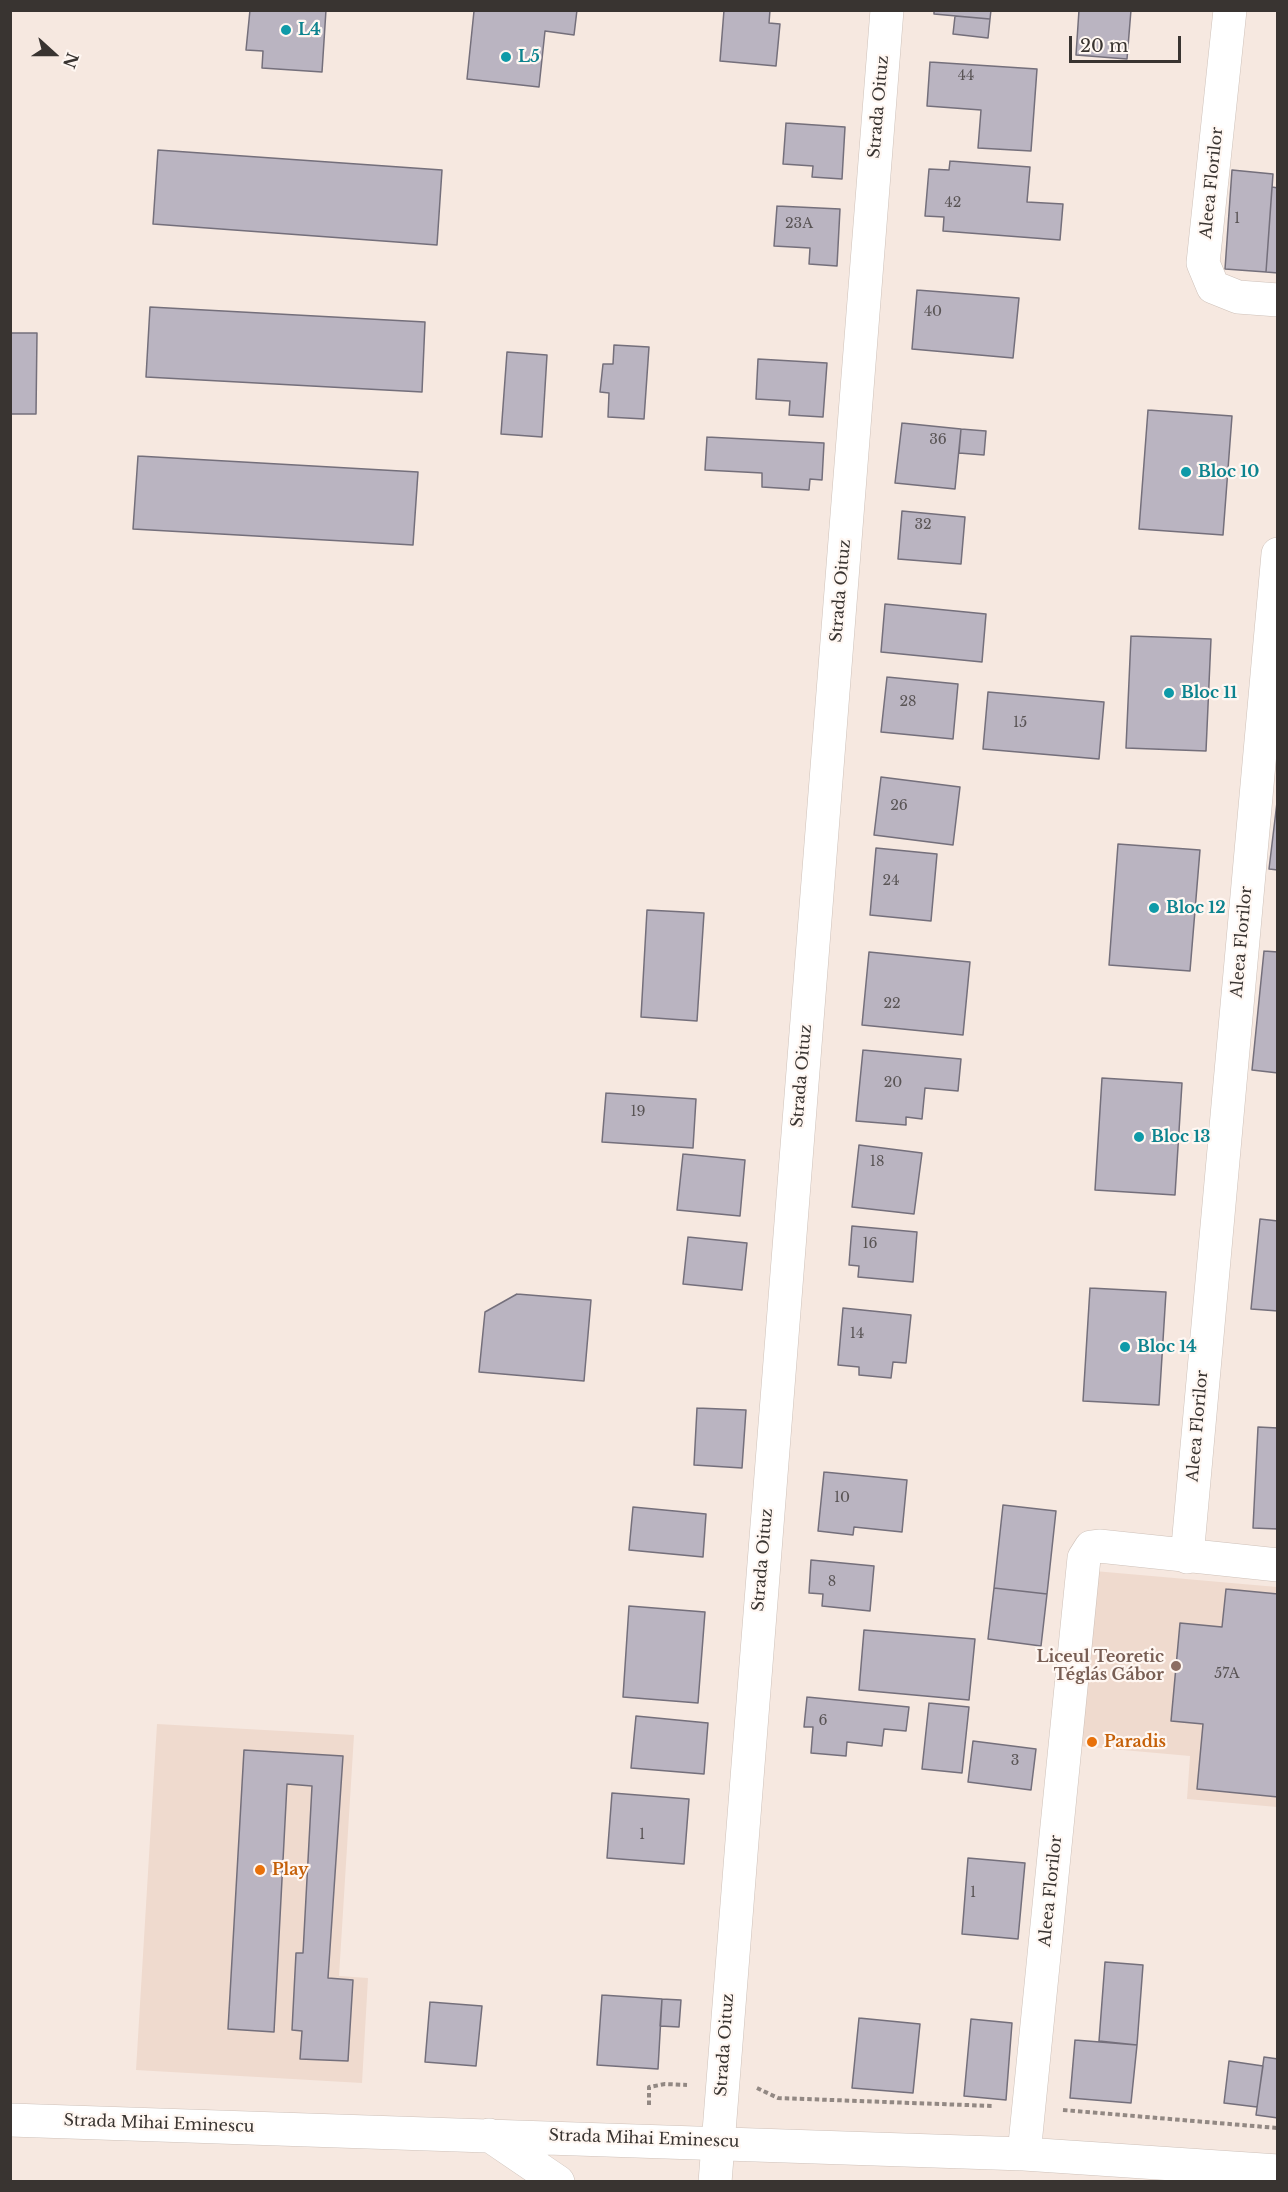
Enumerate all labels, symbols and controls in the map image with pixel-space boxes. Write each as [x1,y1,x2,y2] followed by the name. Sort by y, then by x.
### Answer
[298,20,321,40] place label: L4
[279,23,293,37] marker: L4
[24,24,84,84] north arrow
[1072,24,1184,62] scale bar
[1080,35,1128,57] text: 20 m
[518,47,540,67] place label: L5
[59,50,83,71] text: N
[499,50,513,64] marker: L5
[865,55,893,159] street label: Strada Oituz
[958,68,974,84] house number: 44
[1197,126,1227,240] street label: Aleea Florilor
[945,195,961,211] house number: 42
[1234,211,1240,227] house number: 1
[785,216,813,232] house number: 23A
[924,304,942,320] house number: 40
[929,432,947,448] house number: 36
[1198,462,1259,482] place label: Bloc 10
[1179,465,1193,479] marker: Bloc 10
[914,517,932,533] house number: 32
[827,539,855,643] street label: Strada Oituz
[1181,683,1237,703] place label: Bloc 11
[1162,686,1176,700] marker: Bloc 11
[899,694,917,710] house number: 28
[1013,715,1027,731] house number: 15
[890,798,908,814] house number: 26
[883,873,899,889] house number: 24
[1228,885,1256,999] street label: Aleea Florilor
[1166,898,1226,918] place label: Bloc 12
[1147,901,1161,915] marker: Bloc 12
[883,996,901,1012] house number: 22
[788,1024,816,1128] street label: Strada Oituz
[884,1075,902,1091] house number: 20
[630,1104,646,1120] house number: 19
[1151,1127,1210,1147] place label: Bloc 13
[1132,1130,1146,1144] marker: Bloc 13
[870,1154,884,1170] house number: 18
[862,1236,878,1252] house number: 16
[850,1326,864,1342] house number: 14
[1137,1337,1197,1357] place label: Bloc 14
[1118,1340,1132,1354] marker: Bloc 14
[1184,1369,1212,1483] street label: Aleea Florilor
[834,1490,850,1506] house number: 10
[749,1508,777,1612] street label: Strada Oituz
[828,1574,836,1590] house number: 8
[1036,1647,1164,1685] place label: Liceul Teoretic Téglás Gábor
[1169,1659,1183,1673] marker: Liceul Teoretic Téglás Gábor
[1214,1666,1240,1682] house number: 57A
[818,1713,828,1729] house number: 6
[1104,1732,1166,1752] place label: Paradis
[1085,1735,1099,1749] marker: Paradis
[1011,1753,1019,1769] house number: 3
[639,1827,645,1843] house number: 1
[1036,1834,1066,1948] street label: Aleea Florilor
[272,1860,308,1880] place label: Play
[253,1863,267,1877] marker: Play
[970,1885,976,1901] house number: 1
[712,1993,738,2097] street label: Strada Oituz
[63,2111,255,2137] street label: Strada Mihai Eminescu
[548,2126,740,2152] street label: Strada Mihai Eminescu

